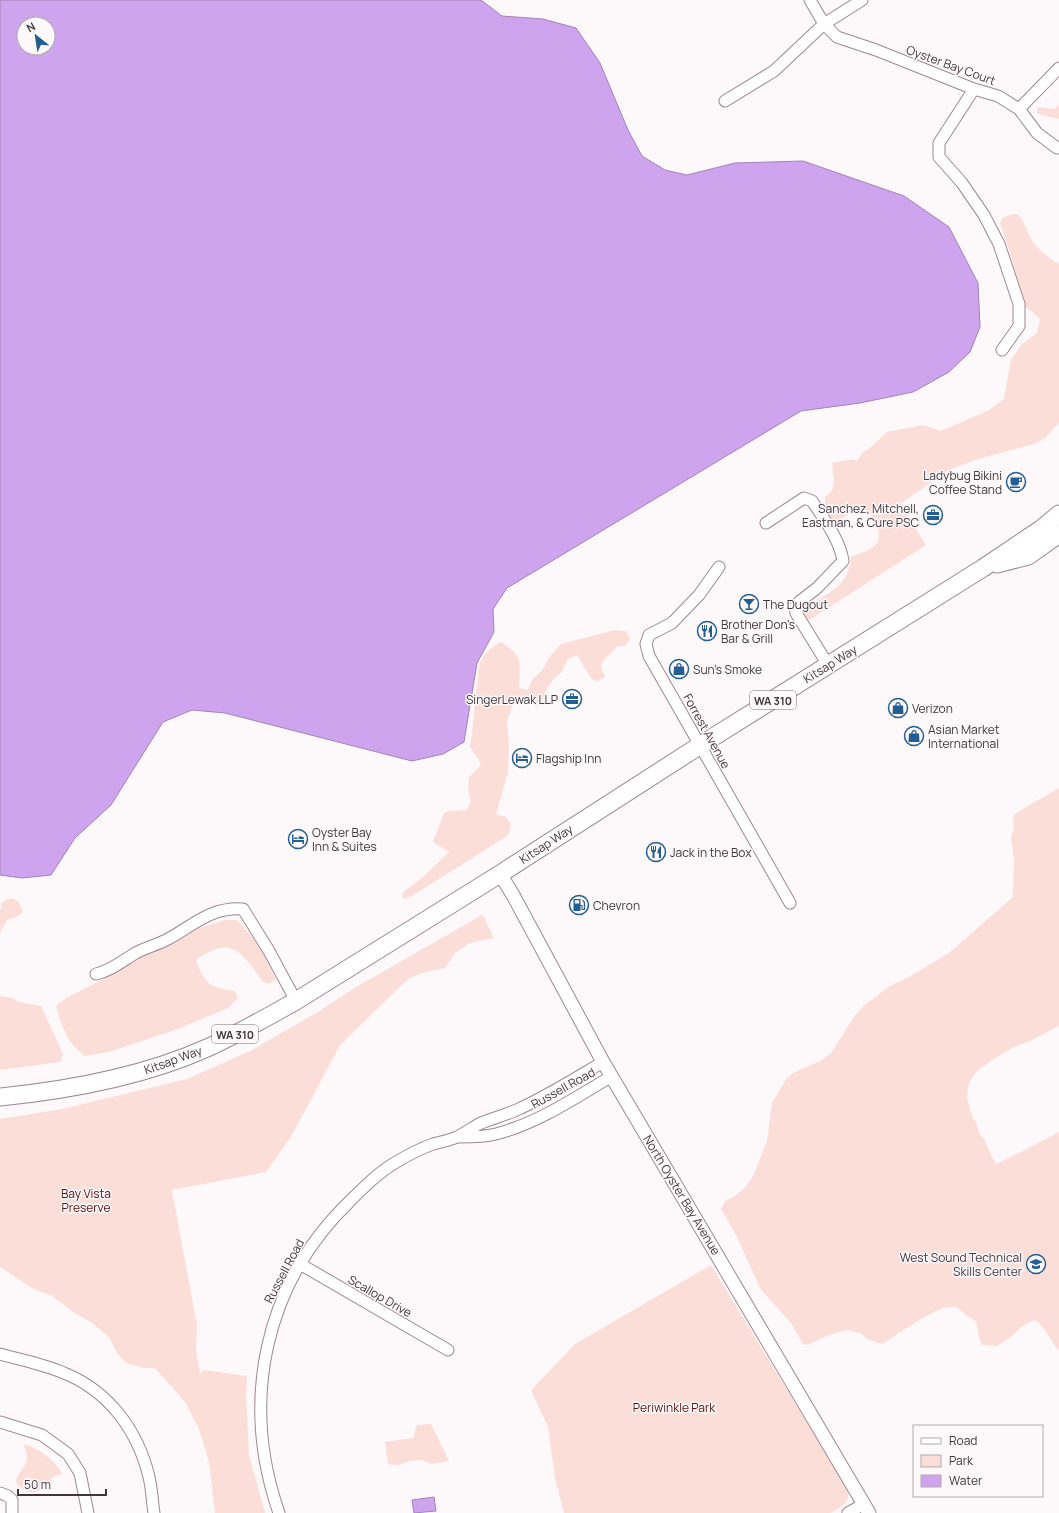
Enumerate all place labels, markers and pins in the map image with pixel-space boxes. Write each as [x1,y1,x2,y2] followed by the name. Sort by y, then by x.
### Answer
[923,467,1002,498] place label: Ladybug Bikini Coffee Stand
[1005,471,1027,493] cafe icon: Ladybug Bikini Coffee Stand
[802,500,919,531] place label: Sanchez, Mitchell, Eastman, & Cure PSC
[922,504,944,526] office icon: Sanchez, Mitchell, Eastman, & Cure PSC
[738,593,760,615] bar icon: The Dugout
[763,596,828,613] place label: The Dugout
[721,616,795,647] place label: Brother Don's Bar & Grill
[696,620,718,642] restaurant icon: Brother Don's Bar & Grill
[668,658,690,680] shop icon: Sun's Smoke
[693,661,762,678] place label: Sun's Smoke
[561,688,583,710] office icon: SingerLewak LLP
[466,691,558,708] place label: SingerLewak LLP
[887,697,909,719] shop icon: Verizon
[912,700,953,717] place label: Verizon
[928,721,1000,752] place label: Asian Market International
[903,725,925,747] shop icon: Asian Market International
[511,747,533,769] hotel icon: Flagship Inn
[536,750,601,767] place label: Flagship Inn
[312,824,377,855] place label: Oyster Bay Inn & Suites
[287,828,309,850] hotel icon: Oyster Bay Inn & Suites
[645,841,667,863] restaurant icon: Jack in the Box
[670,844,752,861] place label: Jack in the Box
[568,894,590,916] fuel station icon: Chevron
[593,897,640,914] place label: Chevron
[900,1249,1023,1280] place label: West Sound Technical Skills Center
[1025,1253,1047,1275] school or university icon: West Sound Technical Skills Center

